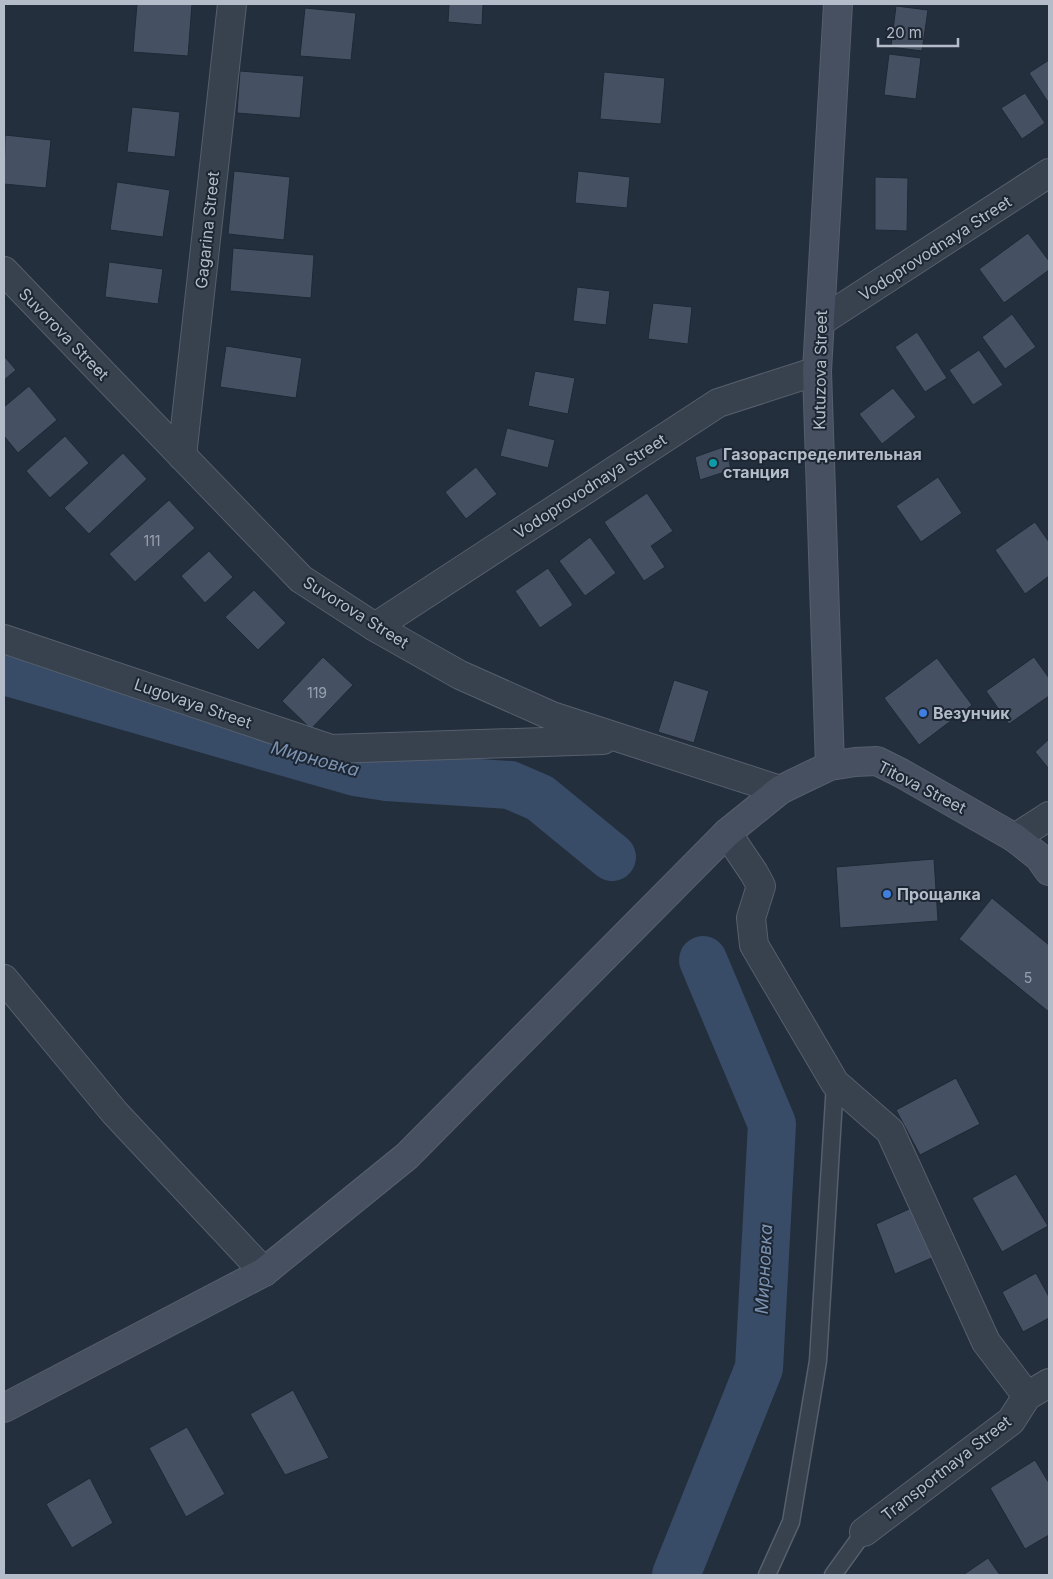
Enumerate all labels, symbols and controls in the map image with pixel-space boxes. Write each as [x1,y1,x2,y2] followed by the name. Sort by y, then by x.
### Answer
[878,15,958,47] scale bar
[886,23,922,42] text: 20 m
[191,170,223,290] street label: Gagarina Street
[855,191,1015,305] street label: Vodoprovodnaya Street
[15,284,113,384] street label: Suvorova Street
[809,310,831,430] street label: Kutuzova Street
[510,429,670,543] street label: Vodoprovodnaya Street
[723,444,922,482] place label: Газораспределительная станция
[707,457,719,469] marker: Газораспределительная станция
[143,532,161,549] house number: 111
[300,572,412,652] street label: Suvorova Street
[132,674,254,732] street label: Lugovaya Street
[307,684,327,701] house number: 119
[933,703,1010,723] place label: Везунчик
[917,707,929,719] marker: Везунчик
[269,737,362,780] water label: Мирновка
[875,756,969,818] street label: Titova Street
[897,884,981,904] place label: Прощалка
[881,888,893,900] marker: Прощалка
[1024,969,1032,986] house number: 5
[751,1223,776,1315] water label: Мирновка
[877,1411,1015,1525] street label: Transportnaya Street

